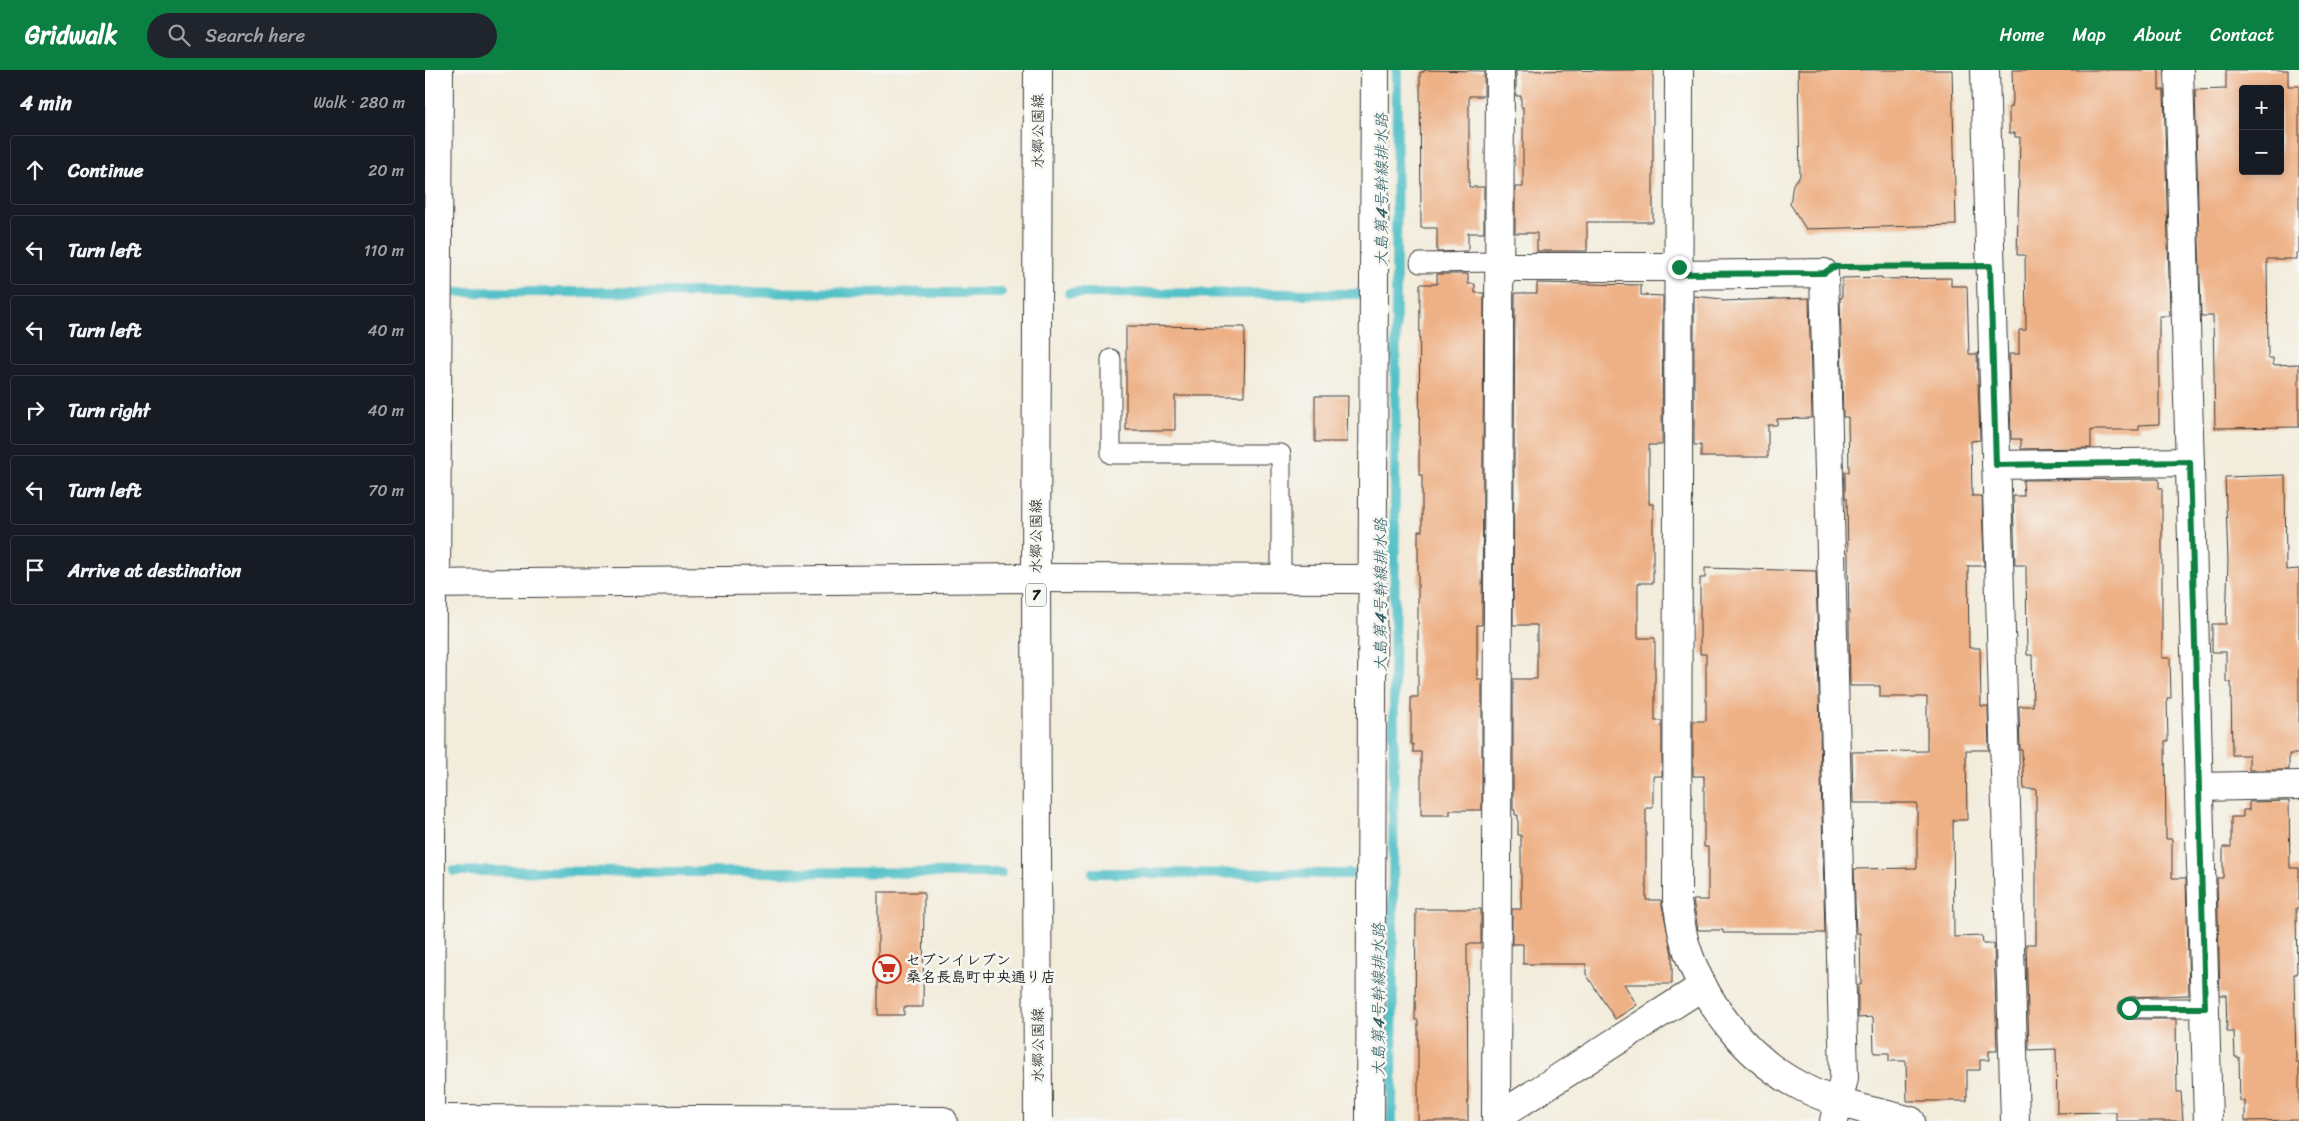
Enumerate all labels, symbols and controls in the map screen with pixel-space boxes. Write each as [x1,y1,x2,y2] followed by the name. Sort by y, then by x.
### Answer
[147,13,497,58] search box
[25,14,117,56] text: Gridwalk
[205,19,305,52] text: Search here
[2000,19,2045,51] text: Home
[2073,19,2106,51] text: Map
[2134,19,2182,51] text: About
[2210,19,2274,51] text: Contact
[165,21,193,49] icon: search
[20,84,72,122] text: 4 min
[2239,85,2284,175] map controls
[2239,85,2284,130] button: +
[314,88,405,117] text: Walk · 280 m
[1025,93,1051,169] street label: 水郷公園線
[1367,112,1396,267] water label: 大島第4号幹線排水路
[2239,130,2284,175] button: −
[68,154,144,187] text: Continue
[21,156,49,184] icon: ahead
[368,156,404,185] text: 20 m
[68,234,141,267] text: Turn left
[21,236,49,264] icon: left
[364,236,404,265] text: 110 m
[1668,256,1691,279] route end
[68,314,141,347] text: Turn left
[21,316,49,344] icon: left
[367,316,404,345] text: 40 m
[68,394,150,427] text: Turn right
[21,396,49,424] icon: right
[367,396,404,425] text: 40 m
[68,474,141,507] text: Turn left
[21,476,49,504] icon: left
[368,476,404,505] text: 70 m
[1023,498,1049,574] street label: 水郷公園線
[1366,517,1395,672] water label: 大島第4号幹線排水路
[68,554,241,587] text: Arrive at destination
[21,556,49,584] icon: arrive
[1026,584,1046,606] road number: 7
[1364,922,1393,1077] water label: 大島第4号幹線排水路
[906,947,1056,990] place label: セブンイレブン 桑名長島町中央通り店
[872,954,902,984] supermarket icon: セブンイレブン 桑名長島町中央通り店
[2118,997,2141,1020] route start
[1025,1007,1051,1083] street label: 水郷公園線

